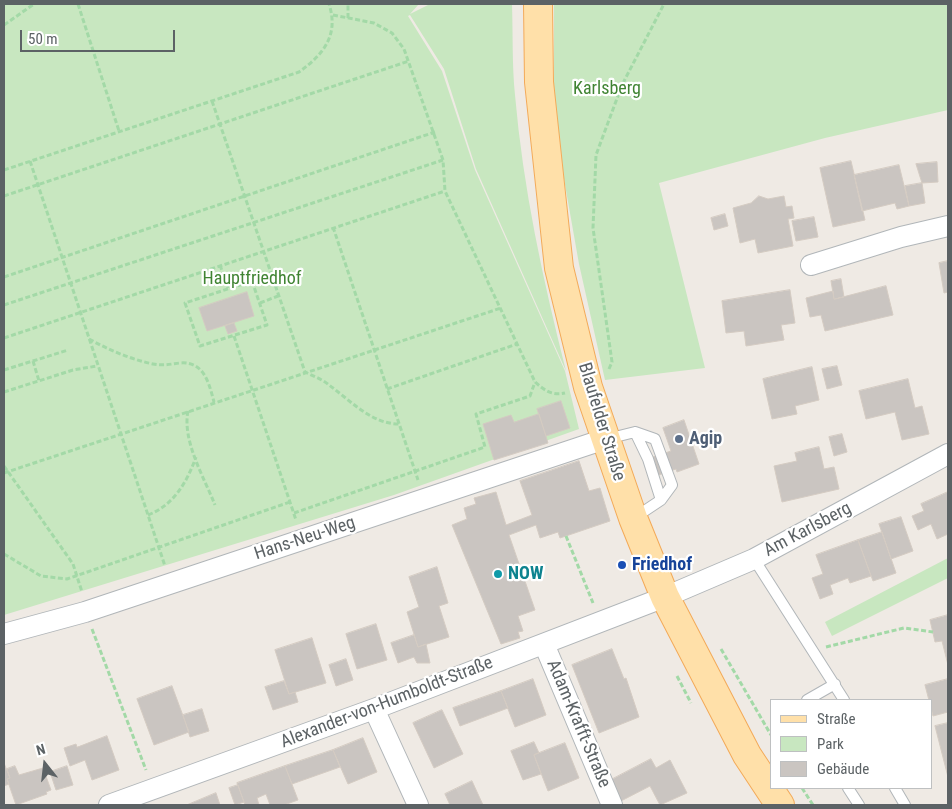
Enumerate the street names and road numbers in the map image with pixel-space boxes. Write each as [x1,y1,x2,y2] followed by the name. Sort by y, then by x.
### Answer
[573,360,629,484] street label: Blaufelder Straße
[761,498,855,562] street label: Am Karlsberg
[252,513,358,565] street label: Hans-Neu-Weg
[278,652,496,754] street label: Alexander-von-Humboldt-Straße
[541,657,615,791] street label: Adam-Krafft-Straße

